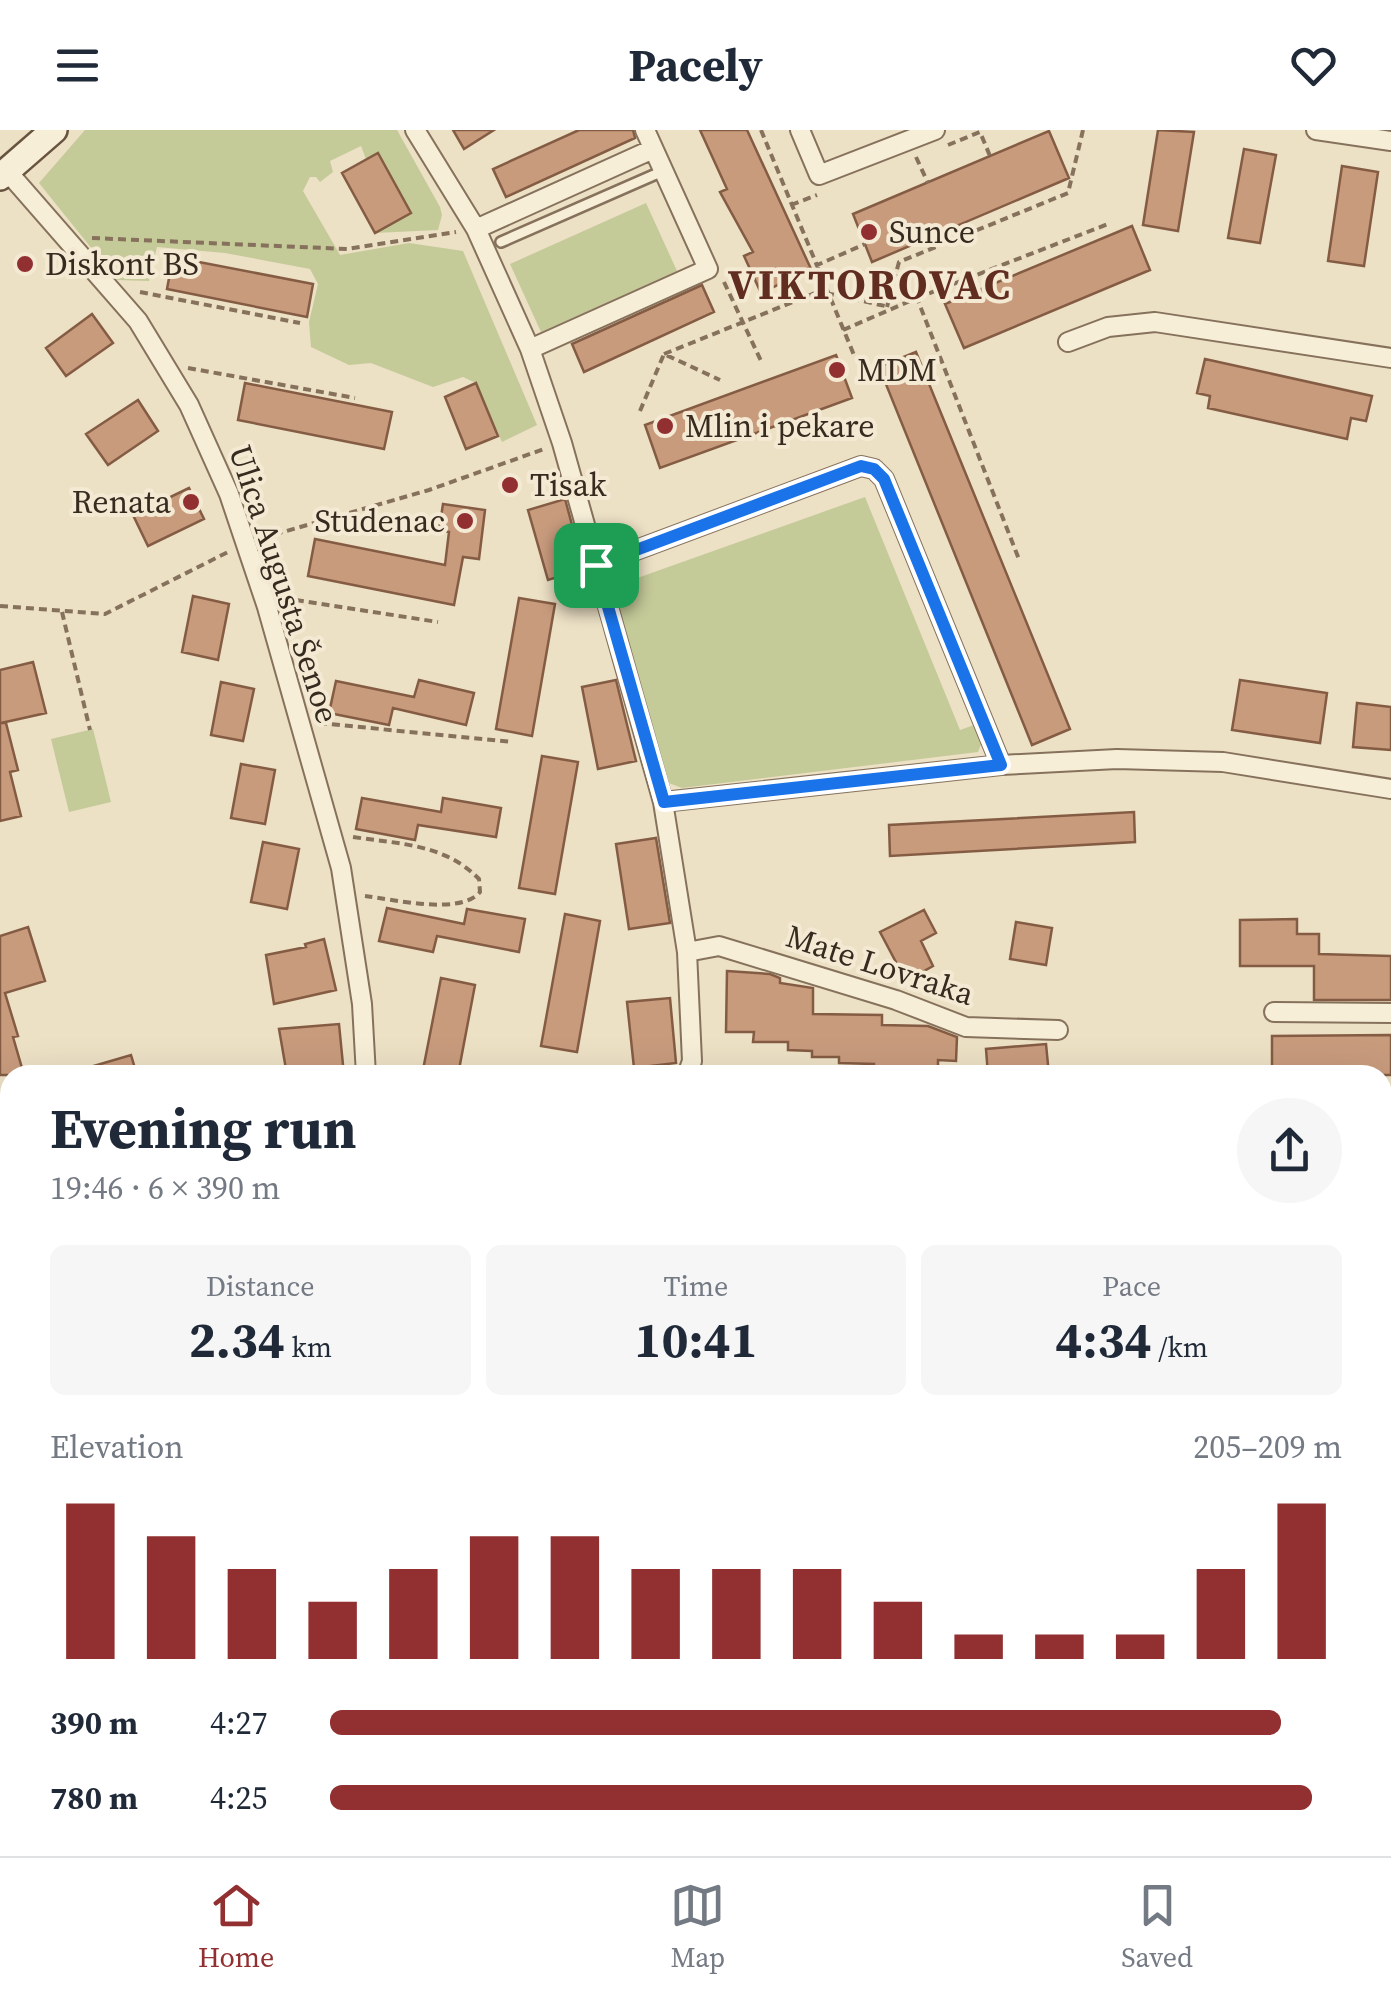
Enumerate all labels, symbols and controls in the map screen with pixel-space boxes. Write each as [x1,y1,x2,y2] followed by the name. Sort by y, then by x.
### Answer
[628,34,763,96] text: Pacely
[50,38,105,93] icon: menu
[1286,38,1341,93] icon: heart
[889,210,975,254] place label: Sunce
[858,221,880,243] marker: Sunce
[45,242,199,286] place label: Diskont BS
[14,253,36,275] marker: Diskont BS
[728,255,1012,313] district label: VIKTOROVAC
[857,348,937,392] place label: MDM
[826,359,848,381] marker: MDM
[685,404,875,448] place label: Mlin i pekare
[654,415,676,437] marker: Mlin i pekare
[218,439,350,729] street label: Ulica Augusta Šenoe
[530,463,607,507] place label: Tisak
[499,474,521,496] marker: Tisak
[72,480,172,524] place label: Renata
[180,491,202,513] marker: Renata
[314,499,445,543] place label: Studenac
[454,510,476,532] marker: Studenac
[554,523,639,608] pin
[569,538,624,593] icon: arrive
[781,914,980,1016] street label: Mate Lovraka
[50,1091,357,1166] text: Evening run
[1237,1098,1342,1203] button: share
[50,1166,280,1210] text: 19:46 · 6 × 390 m
[206,1267,315,1305] text: Distance
[664,1267,728,1305] text: Time
[1102,1267,1161,1305] text: Pace
[189,1305,285,1374] text: 2.34
[634,1305,758,1374] text: 10:41
[1055,1305,1152,1374] text: 4:34
[285,1328,332,1366] text: km
[1152,1328,1208,1366] text: /km
[50,1425,184,1469] text: Elevation
[1193,1425,1342,1469] text: 205–209 m
[50,1701,138,1745] text: 390 m
[210,1701,268,1745] text: 4:27
[50,1776,138,1820] text: 780 m
[210,1776,268,1820] text: 4:25
[198,1878,274,1976] tab: Home
[670,1878,725,1976] tab: Map
[1121,1878,1193,1976] tab: Saved

